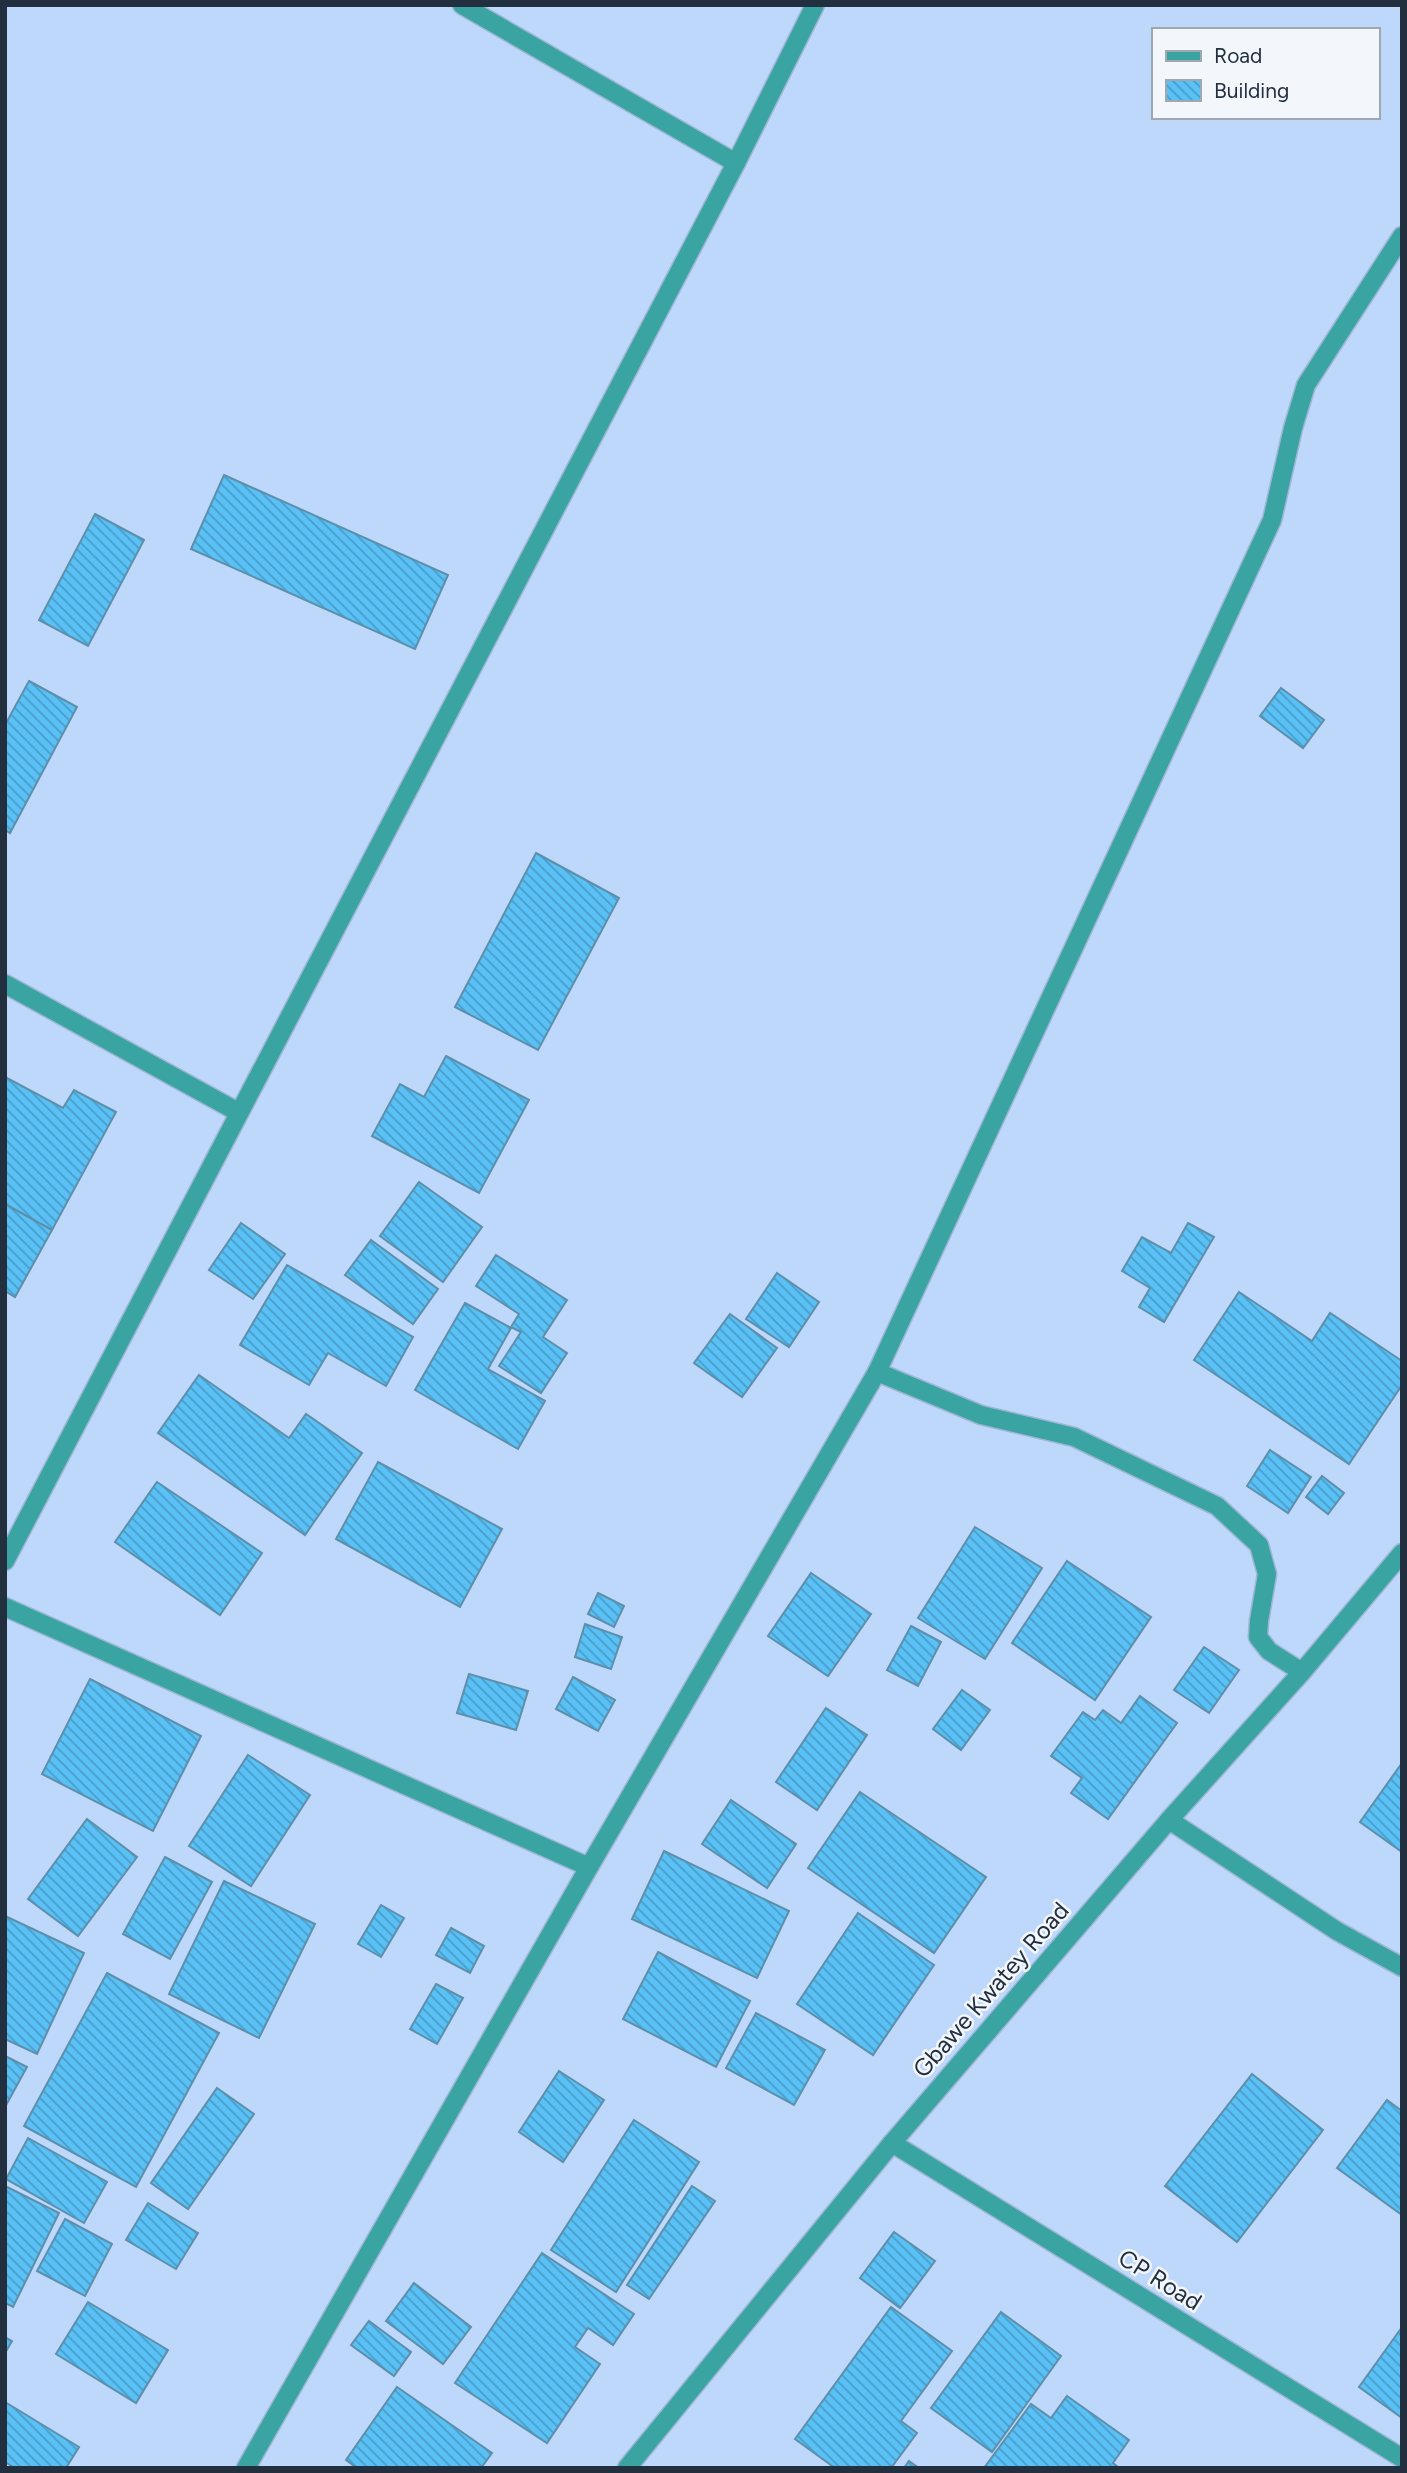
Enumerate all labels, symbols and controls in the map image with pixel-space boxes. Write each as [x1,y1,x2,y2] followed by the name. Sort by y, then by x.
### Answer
[1152,28,1379,119] legend
[1214,43,1262,68] text: Road
[1214,78,1289,103] text: Building
[907,1896,1075,2083] street label: Gbawe Kwatey Road
[1113,2243,1207,2316] street label: CP Road

